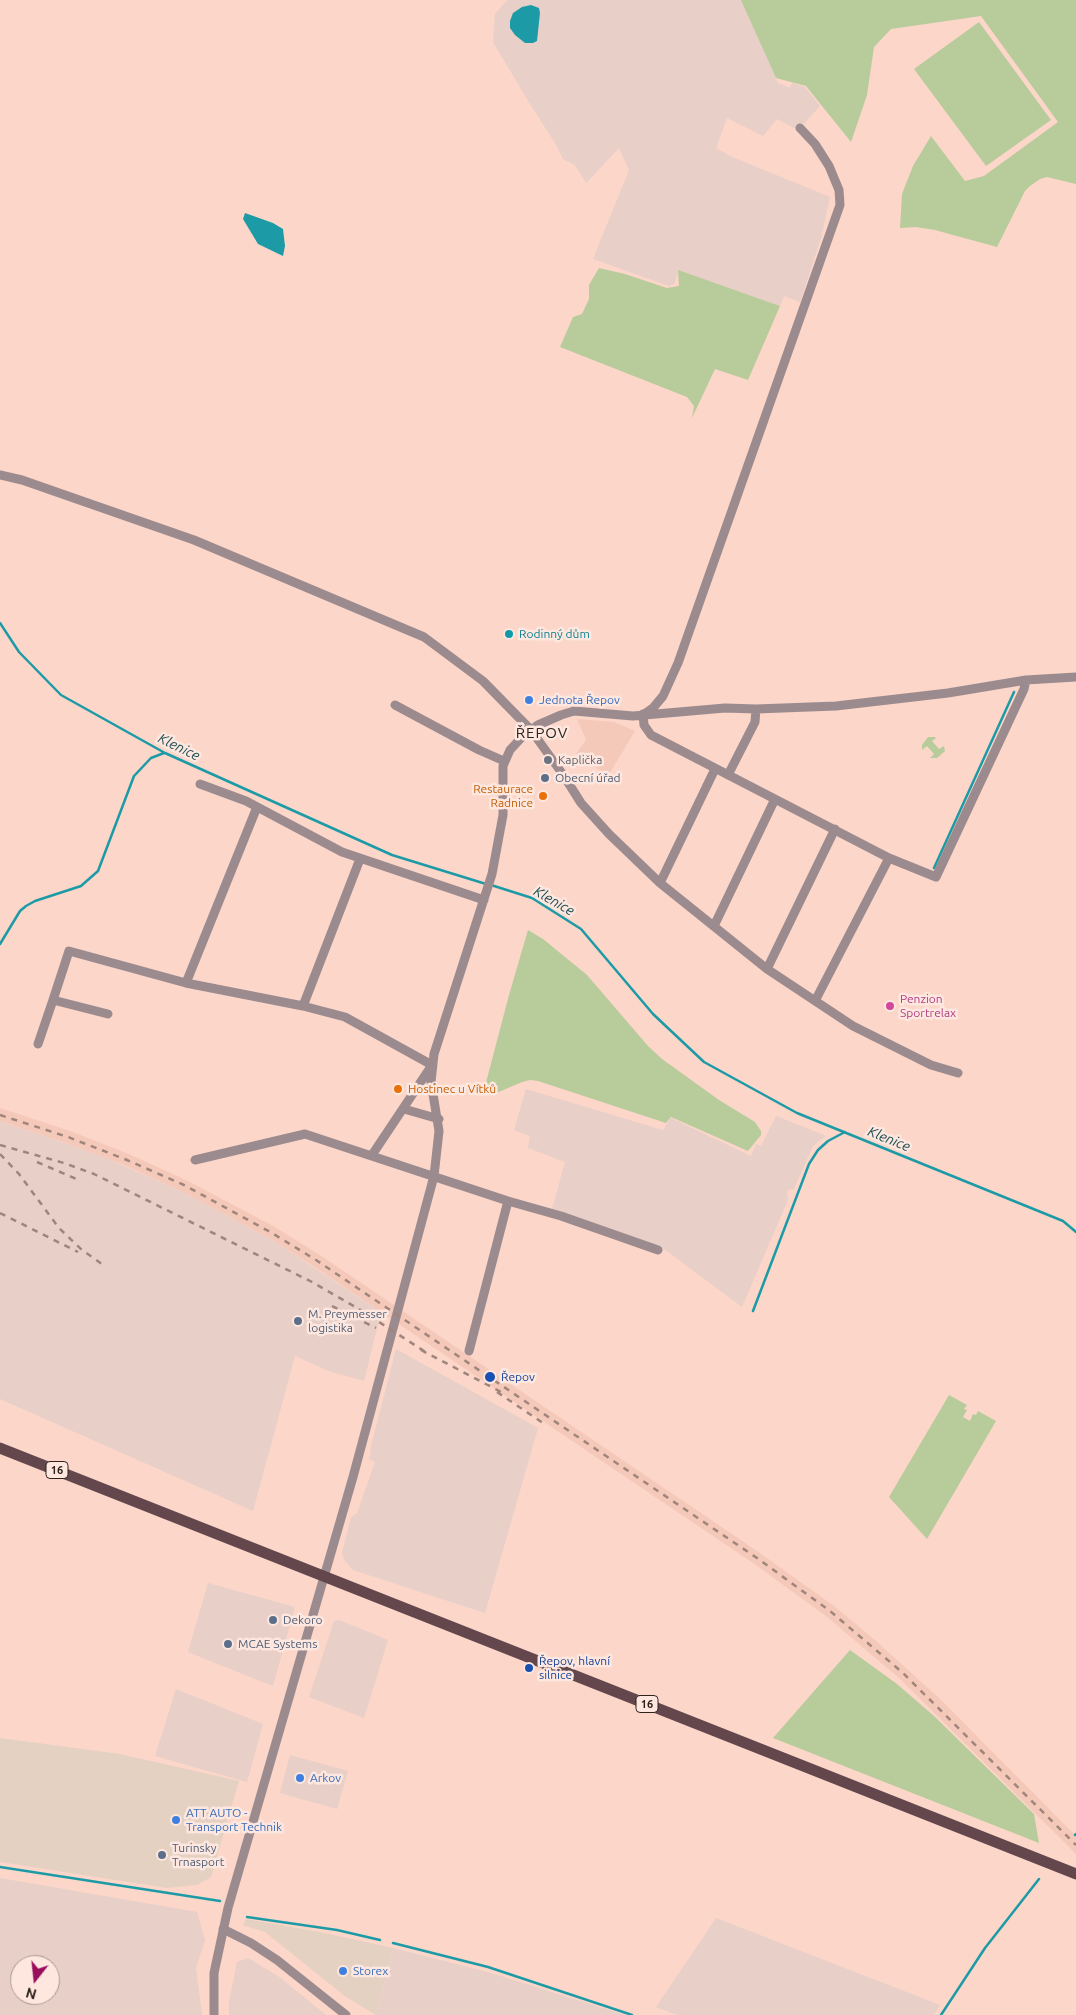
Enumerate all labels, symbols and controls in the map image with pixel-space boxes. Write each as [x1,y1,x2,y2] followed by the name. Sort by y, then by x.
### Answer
[519,627,590,641] place label: Rodinný dům
[503,628,515,640] marker: Rodinný dům
[539,693,620,707] place label: Jednota Řepov
[523,694,535,706] marker: Jednota Řepov
[515,724,569,742] district label: ŘEPOV
[155,730,203,764] water label: Klenice
[558,753,602,767] place label: Kaplička
[542,754,554,766] marker: Kaplička
[555,771,621,785] place label: Obecní úřad
[539,772,551,784] marker: Obecní úřad
[473,782,533,810] place label: Restaurace Radnice
[537,790,549,802] marker: Restaurace Radnice
[531,883,577,919] water label: Klenice
[900,992,956,1020] place label: Penzion Sportrelax
[884,1000,896,1012] marker: Penzion Sportrelax
[408,1082,496,1096] place label: Hostinec u Vítků
[392,1083,404,1095] marker: Hostinec u Vítků
[865,1123,913,1155] water label: Klenice
[308,1307,387,1335] place label: M. Preymesser logistika
[292,1315,304,1327] marker: M. Preymesser logistika
[483,1370,497,1384] marker: Řepov
[501,1370,535,1384] place label: Řepov
[46,1462,68,1478] road number: 16
[283,1613,322,1627] place label: Dekoro
[267,1614,279,1626] marker: Dekoro
[238,1637,317,1651] place label: MCAE Systems
[222,1638,234,1650] marker: MCAE Systems
[539,1654,610,1682] place label: Řepov, hlavní silnice
[523,1662,535,1674] marker: Řepov, hlavní silnice
[636,1696,658,1712] road number: 16
[310,1771,341,1785] place label: Arkov
[294,1772,306,1784] marker: Arkov
[186,1806,282,1834] place label: ATT AUTO - Transport Technik
[170,1814,182,1826] marker: ATT AUTO - Transport Technik
[172,1841,224,1869] place label: Turinsky Trnasport
[156,1849,168,1861] marker: Turinsky Trnasport
[10,1955,60,2005] north arrow
[353,1964,388,1978] place label: Storex
[337,1965,349,1977] marker: Storex
[24,1984,38,2003] text: N

